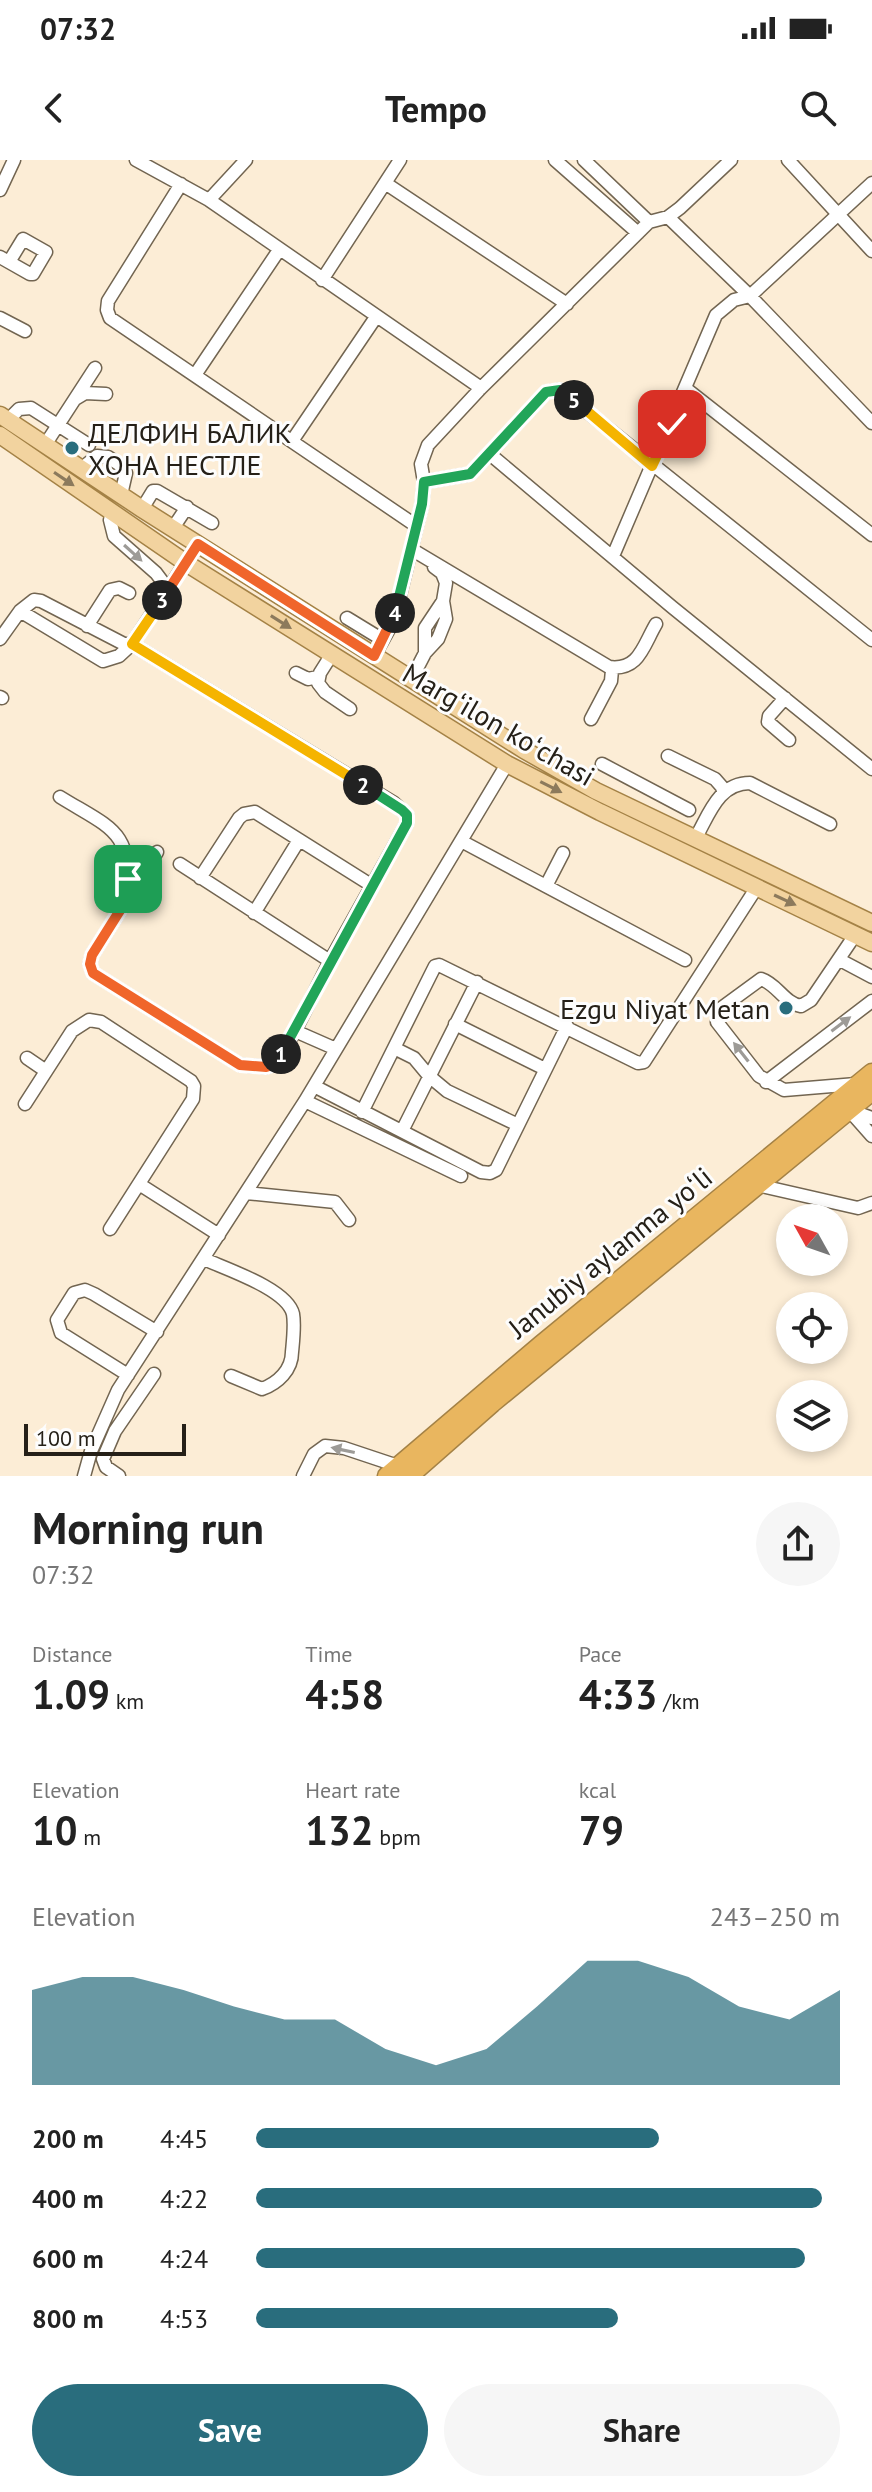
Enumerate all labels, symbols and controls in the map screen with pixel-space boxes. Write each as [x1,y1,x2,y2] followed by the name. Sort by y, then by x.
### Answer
[40,9,116,48] text: 07:32
[385,85,487,132] text: Tempo
[32,86,76,130] icon: back
[796,86,840,130] icon: search
[554,380,594,420] pin: 5
[568,386,580,414] text: 5
[638,390,706,458] pin
[650,402,694,446] icon: check
[88,414,292,483] place label: ДЕЛФИН БАЛИК ХОНА НЕСТЛЕ
[63,439,81,457] marker: ДЕЛФИН БАЛИК ХОНА НЕСТЛЕ
[53,472,74,487] one-way arrow
[123,544,143,561] one-way arrow
[142,580,182,620] pin: 3
[156,586,168,614] text: 3
[375,593,415,633] pin: 4
[389,599,401,627] text: 4
[270,615,292,629] one-way arrow
[396,654,602,794] street label: Margʻilon koʻchasi
[343,765,383,805] pin: 2
[357,771,369,799] text: 2
[539,780,562,793] one-way arrow
[94,845,162,913] pin
[106,857,150,901] icon: arrive
[773,893,796,907] one-way arrow
[560,990,770,1027] place label: Ezgu Niyat Metan
[777,999,795,1017] marker: Ezgu Niyat Metan
[831,1017,851,1033] one-way arrow
[261,1034,301,1074] pin: 1
[275,1040,287,1068] text: 1
[733,1042,750,1063] one-way arrow
[500,1158,720,1346] street label: Janubiy aylanma yoʻli
[776,1204,848,1276] north arrow
[776,1204,848,1452] map controls
[776,1292,848,1364] button: locate
[776,1380,848,1452] button: layers
[24,1420,186,1456] scale bar
[36,1424,96,1452] text: 100 m
[331,1443,356,1455] one-way arrow
[32,1499,264,1556] text: Morning run
[756,1502,840,1586] button: share
[32,1558,94,1591] text: 07:32
[32,1640,113,1668] text: Distance
[305,1640,352,1668] text: Time
[579,1640,622,1668] text: Pace
[32,1668,110,1720] text: 1.09
[305,1668,384,1720] text: 4:58
[579,1668,657,1720] text: 4:33
[110,1687,144,1715] text: km
[657,1687,700,1715] text: /km
[32,1776,120,1804] text: Elevation
[305,1776,400,1804] text: Heart rate
[579,1776,616,1804] text: kcal
[32,1804,77,1856] text: 10
[305,1804,373,1856] text: 132
[579,1804,624,1856] text: 79
[77,1823,101,1851] text: m
[373,1823,421,1851] text: bpm
[32,1900,136,1933] text: Elevation
[710,1900,840,1933] text: 243–250 m
[32,2122,104,2155] text: 200 m
[160,2122,208,2155] text: 4:45
[32,2182,104,2215] text: 400 m
[160,2182,208,2215] text: 4:22
[32,2242,104,2275] text: 600 m
[160,2242,208,2275] text: 4:24
[32,2302,104,2335] text: 800 m
[160,2302,208,2335] text: 4:53
[32,2384,428,2476] button: Save
[444,2384,840,2476] button: Share

